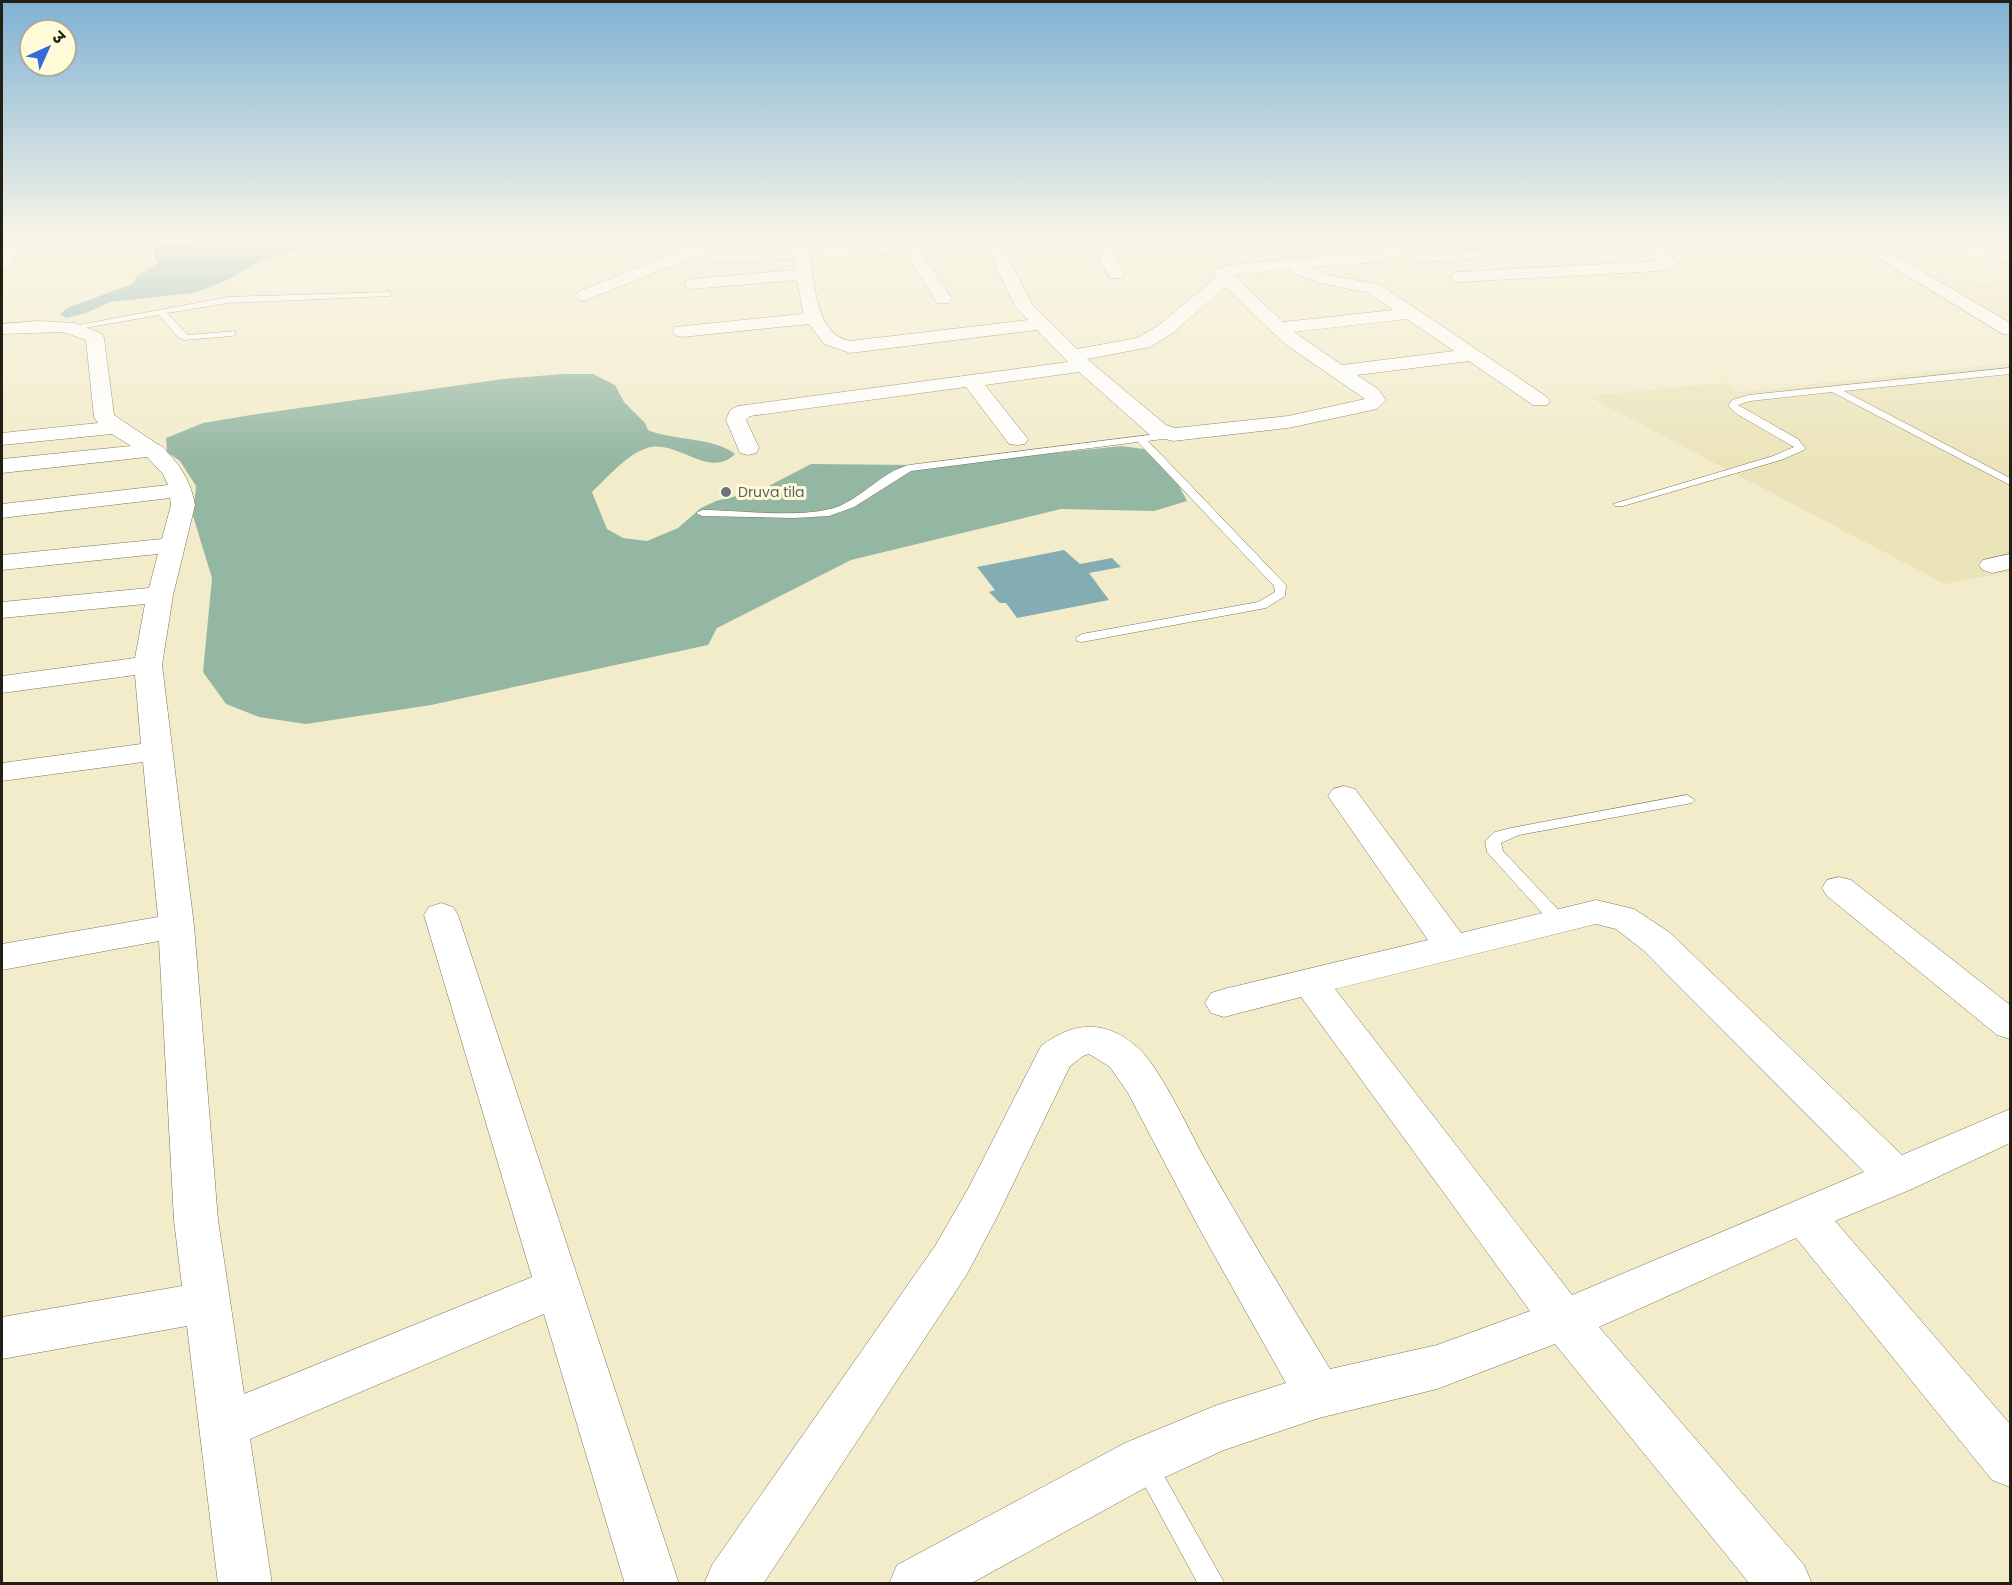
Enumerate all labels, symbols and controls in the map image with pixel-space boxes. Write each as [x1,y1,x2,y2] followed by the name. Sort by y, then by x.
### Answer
[18,18,78,78] north arrow
[46,26,70,50] text: उ
[738,482,805,502] place label: Druva tila
[719,485,733,499] marker: Druva tila

